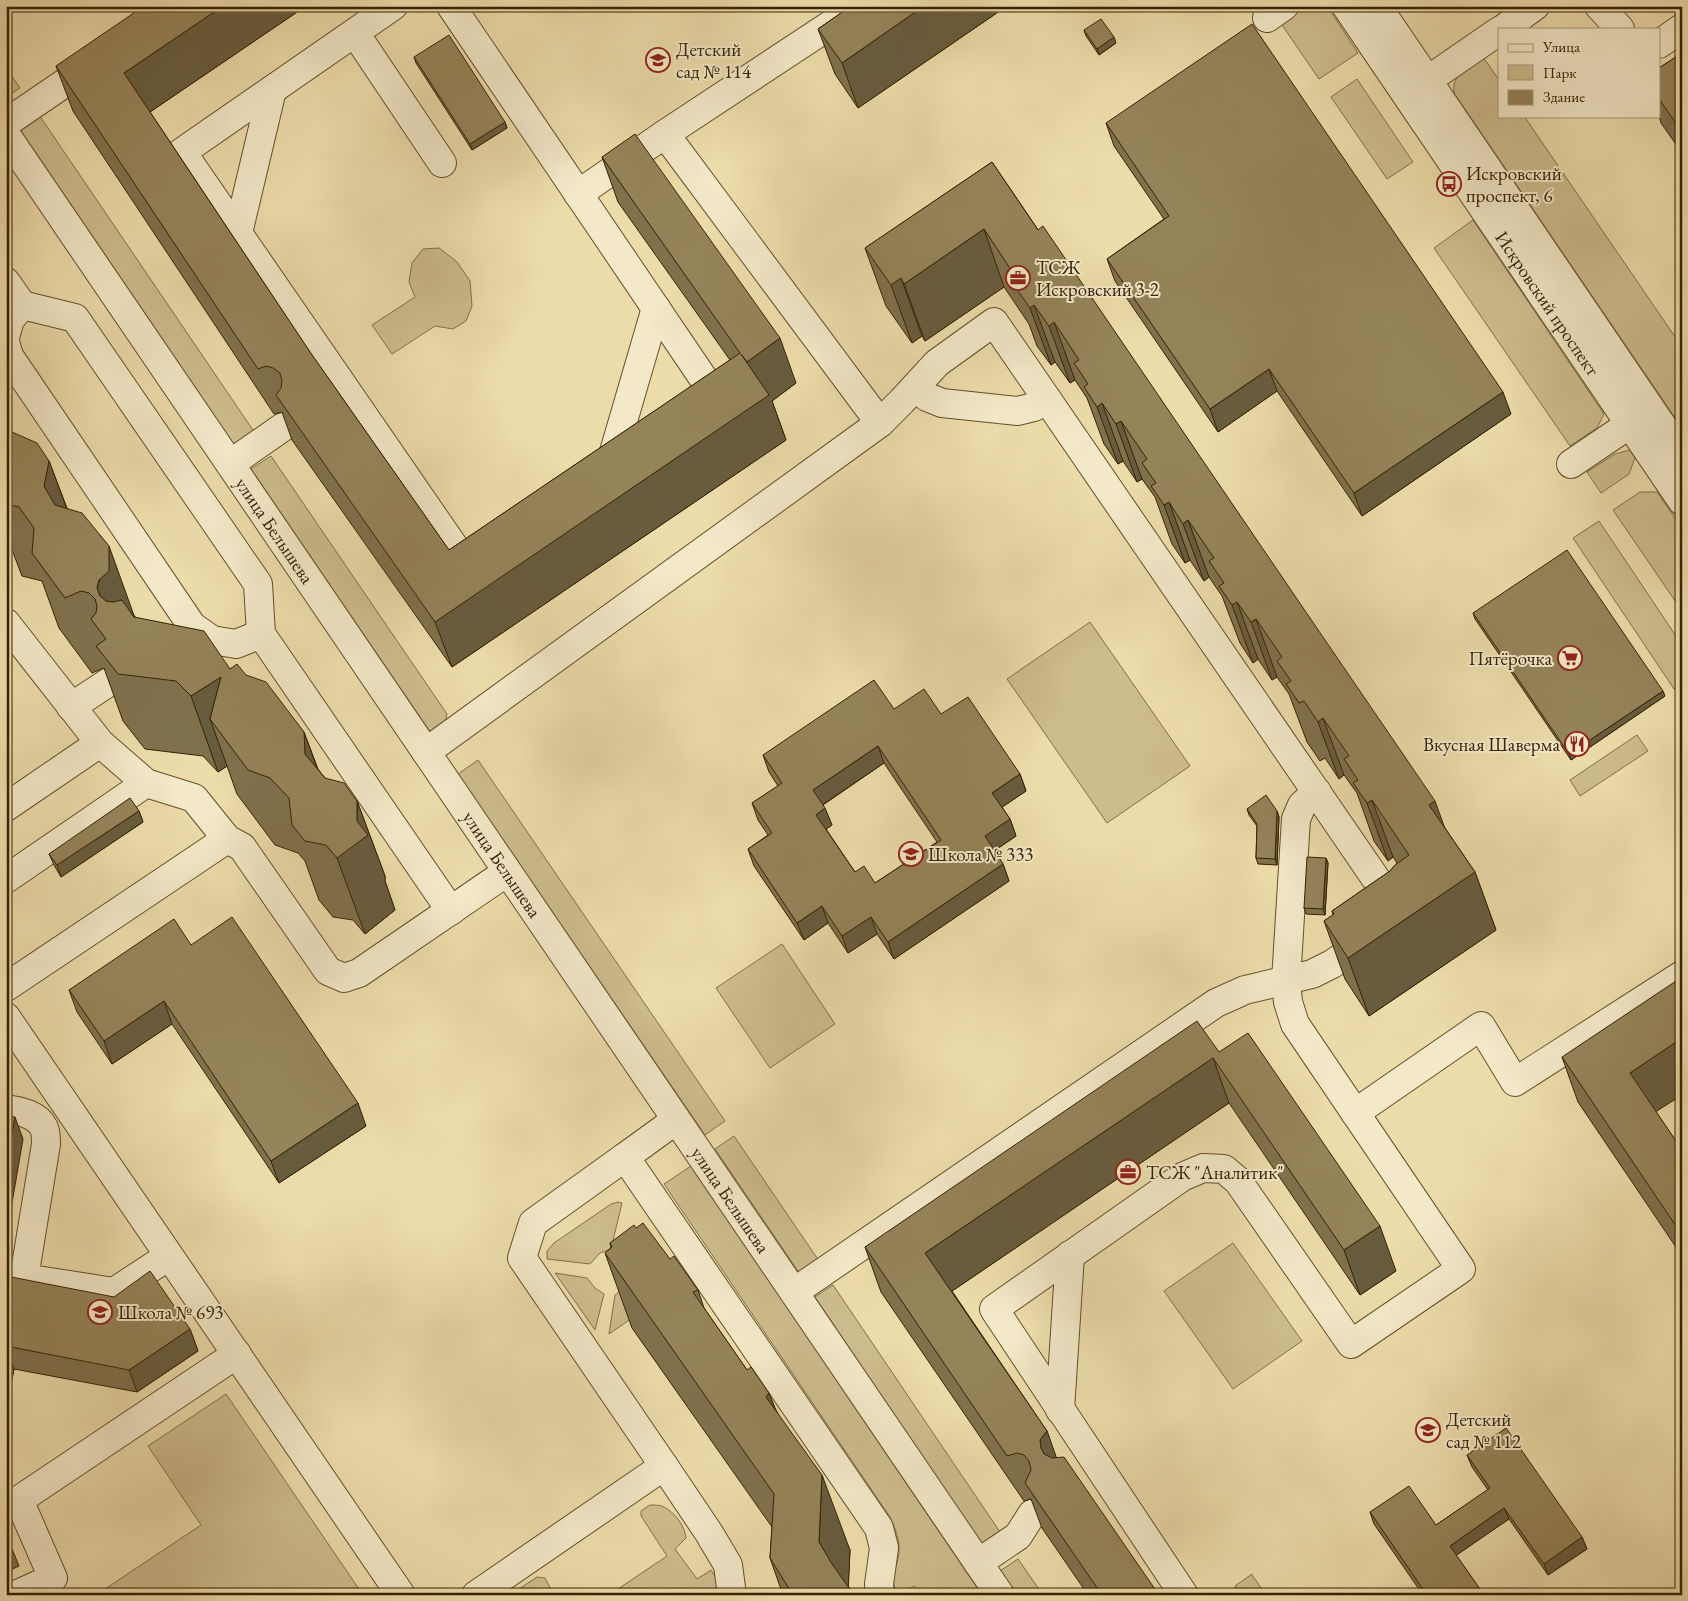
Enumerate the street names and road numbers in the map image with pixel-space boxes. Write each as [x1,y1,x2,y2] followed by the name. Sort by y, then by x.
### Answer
[1489,226,1605,381] street label: Искровский проспект
[229,472,320,589] street label: улица Белышева
[457,806,547,923] street label: улица Белышева
[685,1142,776,1258] street label: улица Белышева

